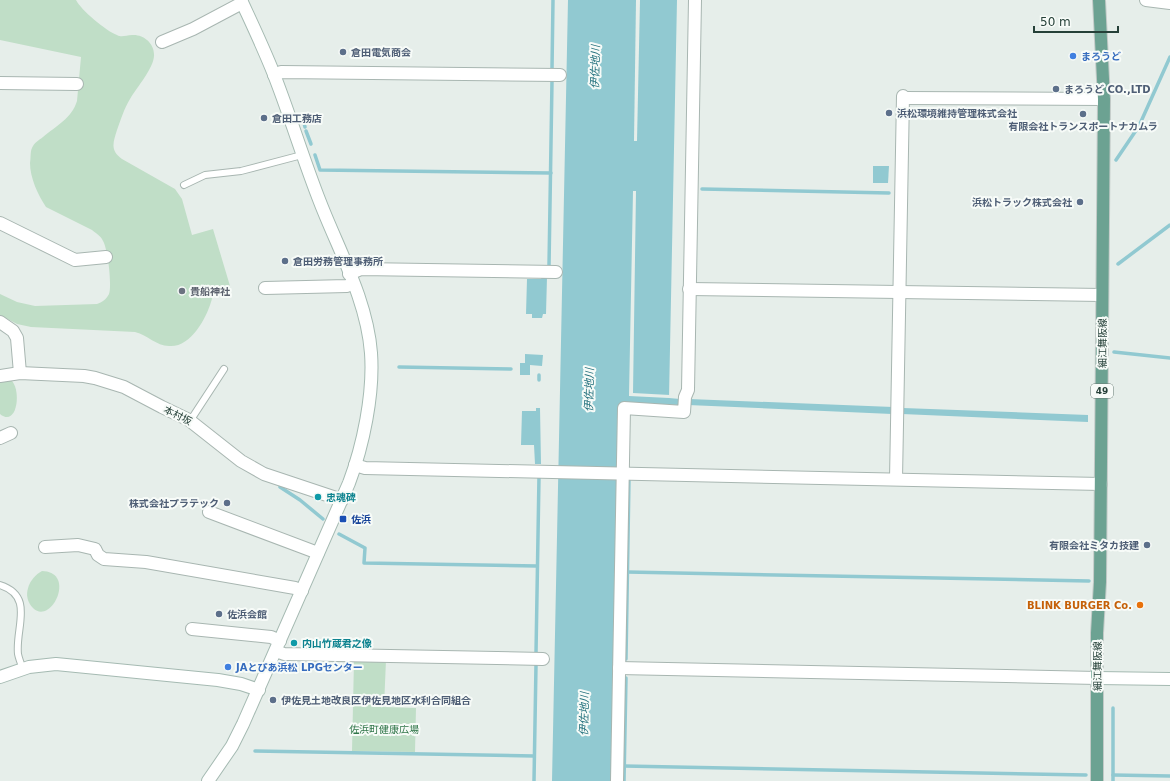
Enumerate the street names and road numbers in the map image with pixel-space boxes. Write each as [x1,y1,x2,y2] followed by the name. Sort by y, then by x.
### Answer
[1097,318,1108,368] street label: 細江舞阪線
[1091,384,1113,398] road number: 49
[162,404,194,427] street label: 本村坂
[1092,641,1103,691] street label: 細江舞阪線

